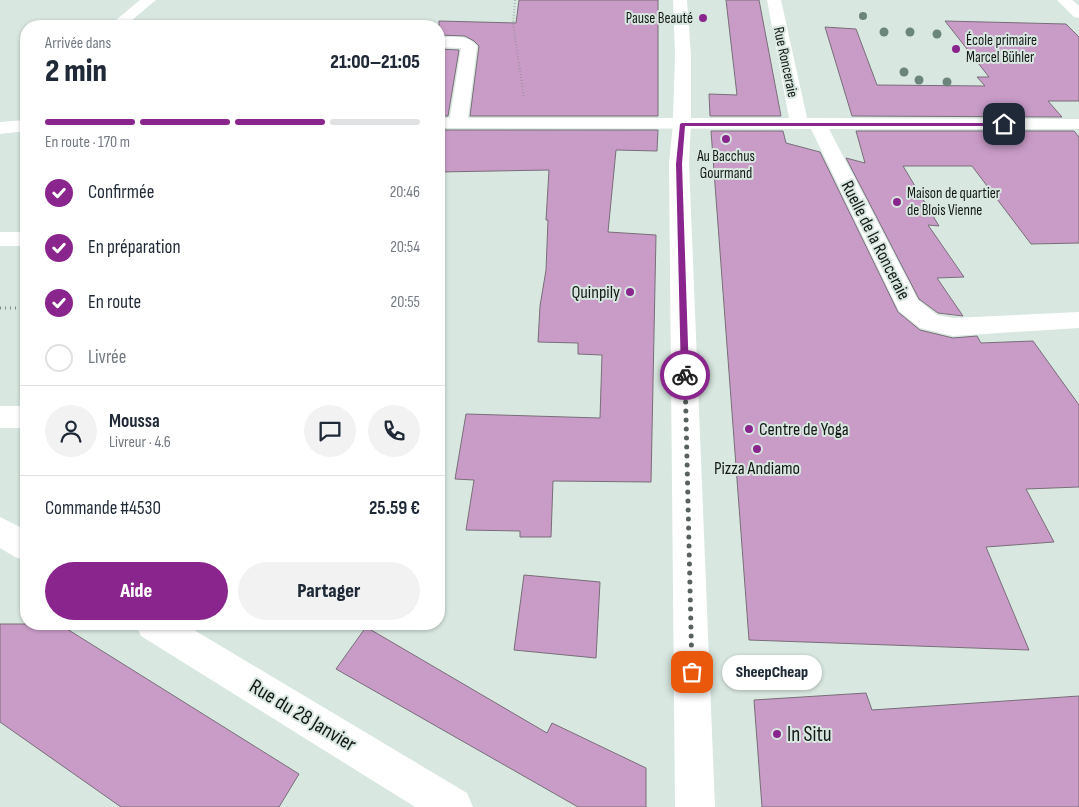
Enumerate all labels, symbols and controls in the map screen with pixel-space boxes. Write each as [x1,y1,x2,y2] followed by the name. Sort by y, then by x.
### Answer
[626,9,693,28] place label: Pause Beauté
[697,12,709,24] marker: Pause Beauté
[769,25,802,99] street label: Rue Ronceraie
[966,31,1037,67] place label: École primaire Marcel Bühler
[45,34,111,53] text: Arrivée dans
[950,43,962,55] marker: École primaire Marcel Bühler
[330,51,420,74] text: 21:00–21:05
[45,52,107,91] text: 2 min
[983,103,1025,145] pin
[990,110,1018,138] icon: home
[45,133,130,152] text: En route · 170 m
[720,133,732,145] marker: Au Bacchus Gourmand
[696,147,755,183] place label: Au Bacchus Gourmand
[837,177,915,303] street label: Ruelle de la Ronceraie
[45,179,73,207] icon: check
[88,181,154,204] text: Confirmée
[390,183,420,202] text: 20:46
[907,184,1001,220] place label: Maison de quartier de Blois Vienne
[891,196,903,208] marker: Maison de quartier de Blois Vienne
[45,234,73,262] icon: check
[88,236,181,259] text: En préparation
[390,238,420,257] text: 20:54
[571,282,620,303] place label: Quinpily
[624,286,636,298] marker: Quinpily
[45,289,73,317] icon: check
[88,291,141,314] text: En route
[391,293,420,312] text: 20:55
[88,346,126,369] text: Livrée
[660,350,710,400] courier
[671,361,699,389] icon: bike
[45,405,97,457] button: person
[304,405,356,457] button: chat
[368,405,420,457] button: phone
[109,410,160,433] text: Moussa
[759,419,849,440] place label: Centre de Yoga
[743,423,755,435] marker: Centre de Yoga
[109,433,171,452] text: Livreur · 4.6
[751,443,763,455] marker: Pizza Andiamo
[714,458,800,479] place label: Pizza Andiamo
[45,497,161,520] text: Commande #4530
[369,497,420,520] text: 25.59 €
[45,562,228,620] button: Aide
[238,562,420,620] button: Partager
[671,651,713,693] pin
[722,654,822,690] callout: SheepCheap
[678,658,706,686] icon: bag
[736,663,808,682] text: SheepCheap
[245,674,361,757] street label: Rue du 28 Janvier
[787,722,832,747] place label: In Situ
[771,728,783,740] marker: In Situ

